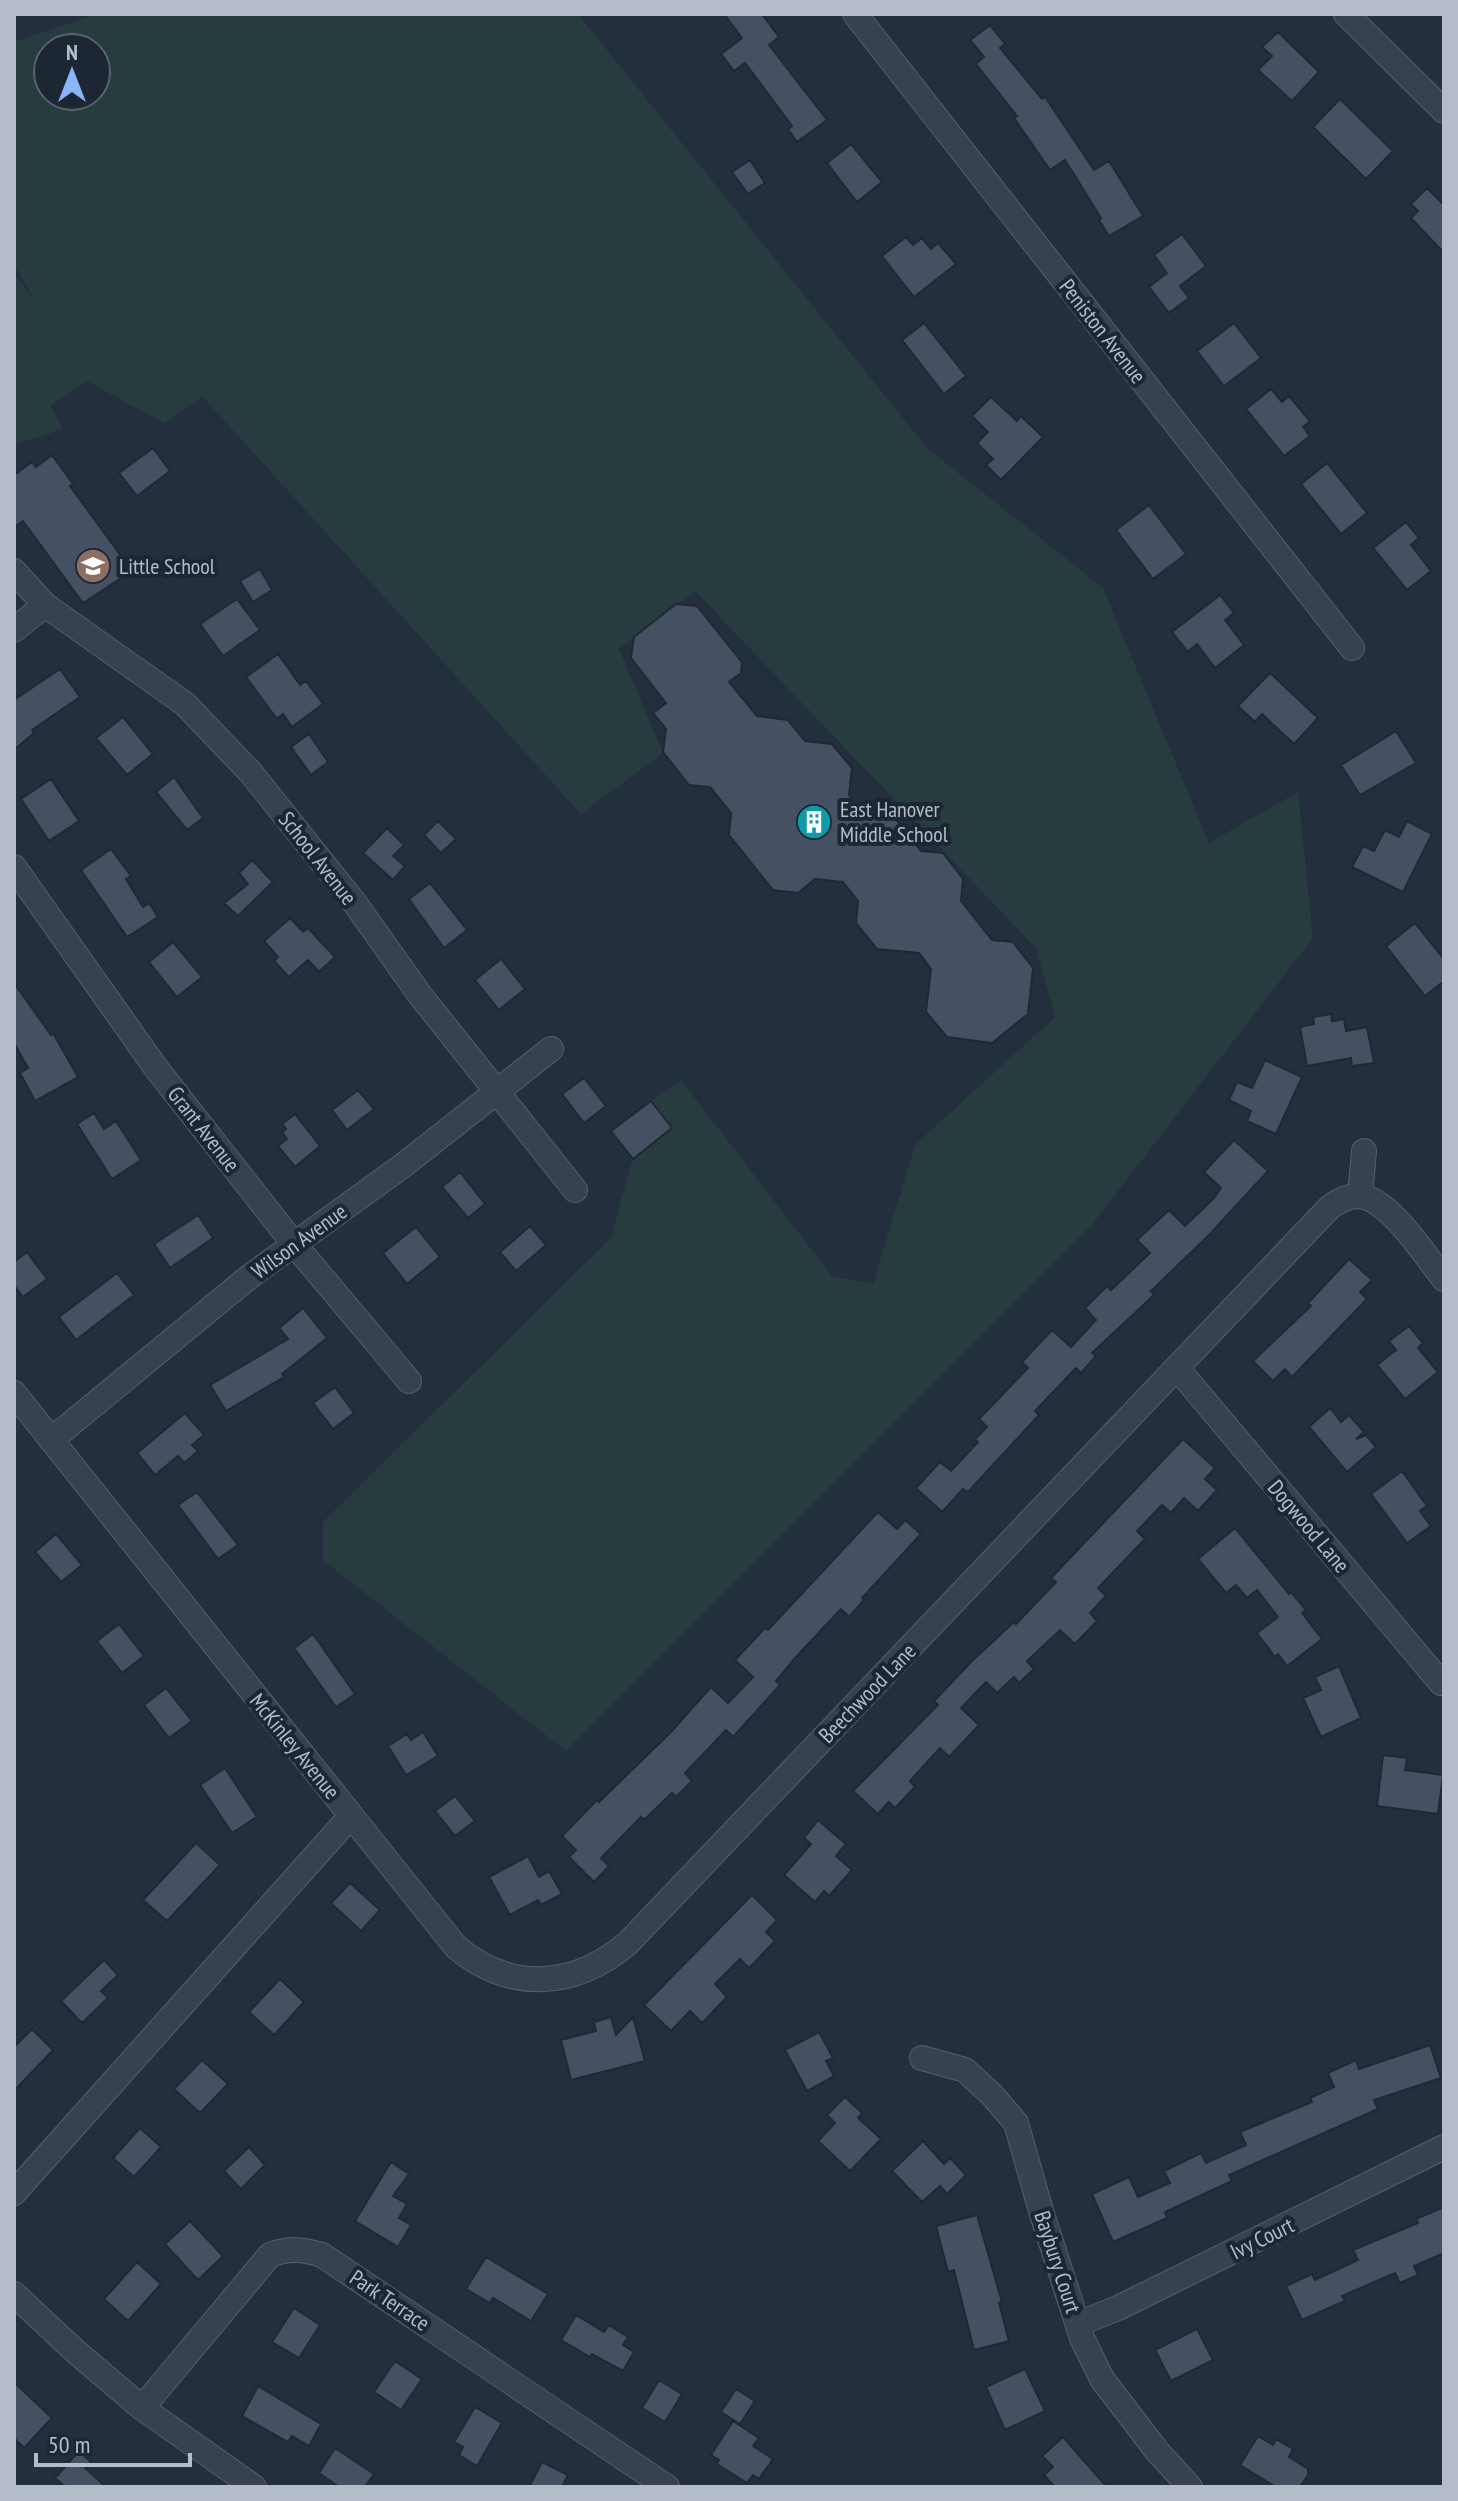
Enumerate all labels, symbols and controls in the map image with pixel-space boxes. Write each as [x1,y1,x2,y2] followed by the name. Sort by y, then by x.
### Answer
[32,32,112,112] north arrow
[66,38,78,66] text: N
[1053,273,1153,389] street label: Peniston Avenue
[74,547,112,585] school or university icon: Little School
[119,552,216,580] place label: Little School
[840,795,949,848] place label: East Hanover Middle School
[795,803,833,841] building icon: East Hanover Middle School
[273,806,363,910] street label: School Avenue
[162,1081,246,1177] street label: Grant Avenue
[246,1197,352,1285] street label: Wilson Avenue
[1262,1474,1356,1578] street label: Dogwood Lane
[812,1637,922,1749] street label: Beechwood Lane
[244,1687,346,1805] street label: McKinley Avenue
[1028,2207,1088,2317] street label: Baybury Court
[1226,2211,1298,2265] street label: Ivy Court
[345,2263,435,2337] street label: Park Terrace
[36,2417,190,2467] scale bar
[48,2429,90,2460] text: 50 m

